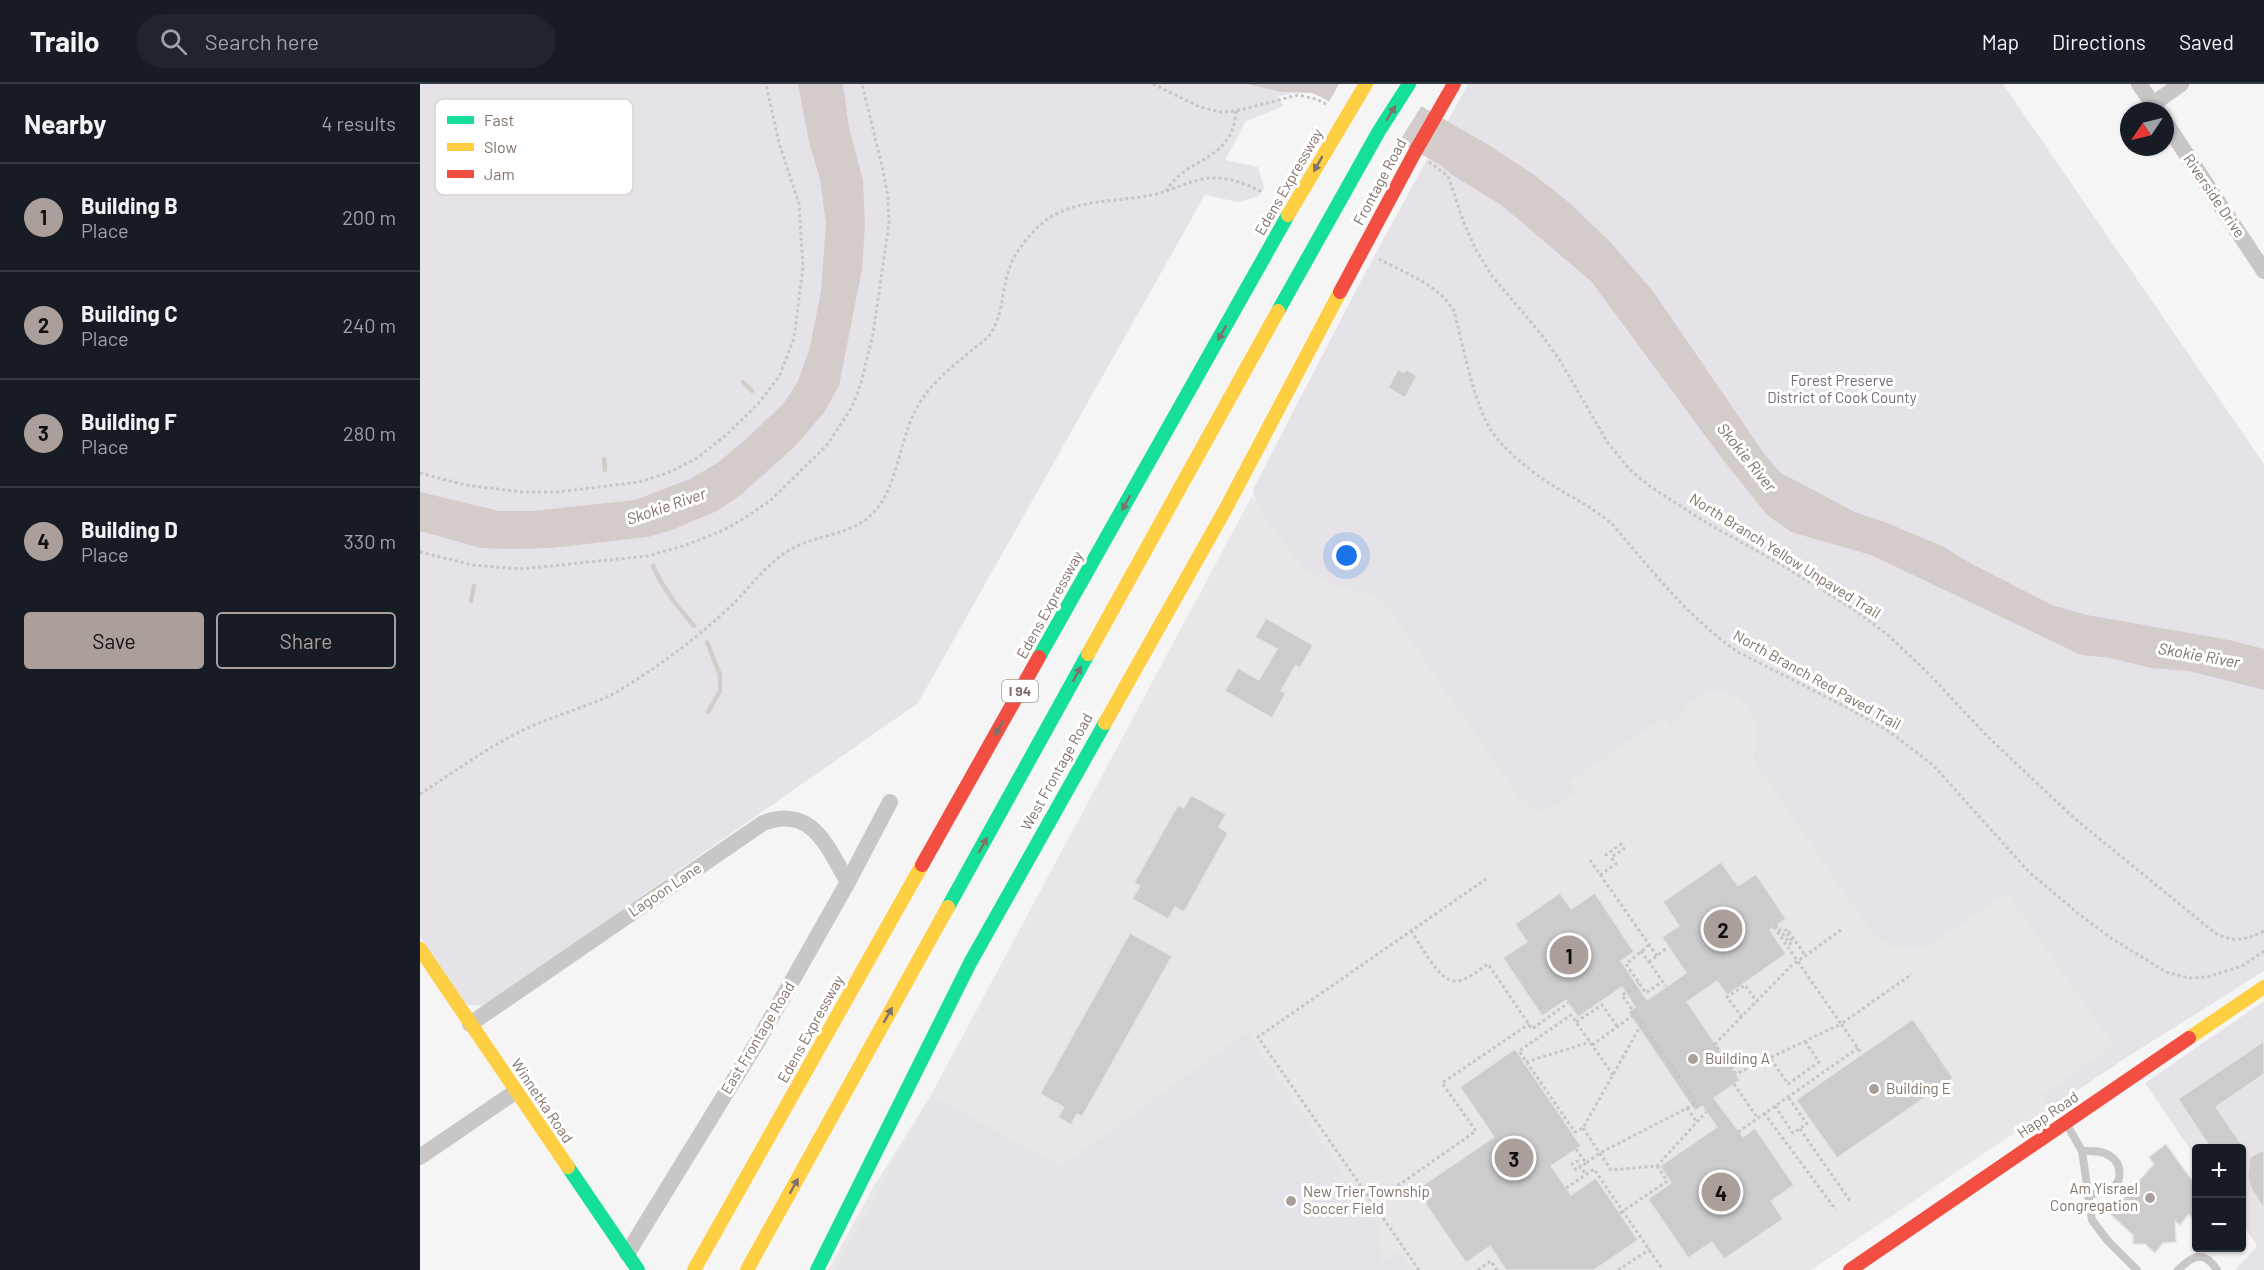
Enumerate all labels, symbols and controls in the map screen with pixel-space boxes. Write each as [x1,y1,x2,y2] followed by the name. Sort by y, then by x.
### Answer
[136,14,556,68] search box
[30,24,100,58] text: Trailo
[157,25,190,58] icon: search
[205,28,319,54] text: Search here
[1982,29,2019,54] text: Map
[2052,29,2146,54] text: Directions
[2179,29,2234,54] text: Saved
[435,99,633,195] legend
[2120,102,2174,156] north arrow
[1385,105,1396,121] one-way arrow
[24,108,106,139] text: Nearby
[484,110,514,129] text: Fast
[321,111,396,135] text: 4 results
[1250,125,1326,238] street label: Edens Expressway
[1349,135,1409,228] street label: Frontage Road
[484,137,517,156] text: Slow
[2180,150,2249,241] street label: Riverside Drive
[1313,156,1324,172] one-way arrow
[484,164,515,183] text: Jam
[81,192,178,218] text: Building B
[40,205,47,229] text: 1
[342,205,396,229] text: 200 m
[81,218,129,242] text: Place
[81,300,178,326] text: Building C
[38,313,49,337] text: 2
[342,313,396,337] text: 240 m
[1217,325,1227,342] one-way arrow
[81,326,129,350] text: Place
[1767,371,1917,406] park label: Forest Preserve District of Cook County
[81,408,177,434] text: Building F
[1714,419,1782,496] water label: Skokie River
[38,421,49,445] text: 3
[343,421,396,445] text: 280 m
[81,434,129,458] text: Place
[624,483,709,528] water label: Skokie River
[1687,489,1884,622] street label: North Branch Yellow Unpaved Trail
[1121,495,1131,512] one-way arrow
[81,516,178,542] text: Building D
[37,529,50,553] text: 4
[344,529,396,553] text: 330 m
[1332,541,1361,570] your location
[81,542,129,566] text: Place
[1012,548,1086,661] street label: Edens Expressway
[24,612,204,669] button: Save
[216,612,396,669] button: Share
[1731,625,1904,733] street label: North Branch Red Paved Trail
[2157,638,2243,671] water label: Skokie River
[1072,665,1082,682] one-way arrow
[1002,680,1038,702] road number: I 94
[1016,710,1096,833] street label: West Frontage Road
[994,720,1005,736] one-way arrow
[978,836,988,853] one-way arrow
[625,858,704,920] street label: Lagoon Lane
[1704,906,1742,952] pin: 2
[1550,932,1588,978] pin: 1
[773,972,847,1085] street label: Edens Expressway
[717,978,798,1097] street label: East Frontage Road
[883,1006,893,1023] one-way arrow
[1705,1049,1770,1067] place label: Building A
[1686,1052,1700,1066] marker: Building A
[508,1055,578,1146] street label: Winnetka Road
[1886,1079,1951,1097] place label: Building E
[1867,1082,1881,1096] marker: Building E
[2013,1087,2082,1141] street label: Happ Road
[1494,1136,1534,1180] pin: 3
[2192,1144,2246,1252] map controls
[2192,1144,2246,1198] button: +
[1702,1170,1740,1214] pin: 4
[789,1177,799,1194] one-way arrow
[2050,1179,2138,1214] place label: Am Yisrael Congregation
[1303,1182,1430,1217] place label: New Trier Township Soccer Field
[2143,1191,2157,1205] marker: Am Yisrael Congregation
[1284,1194,1298,1208] marker: New Trier Township Soccer Field
[2192,1198,2246,1252] button: −

